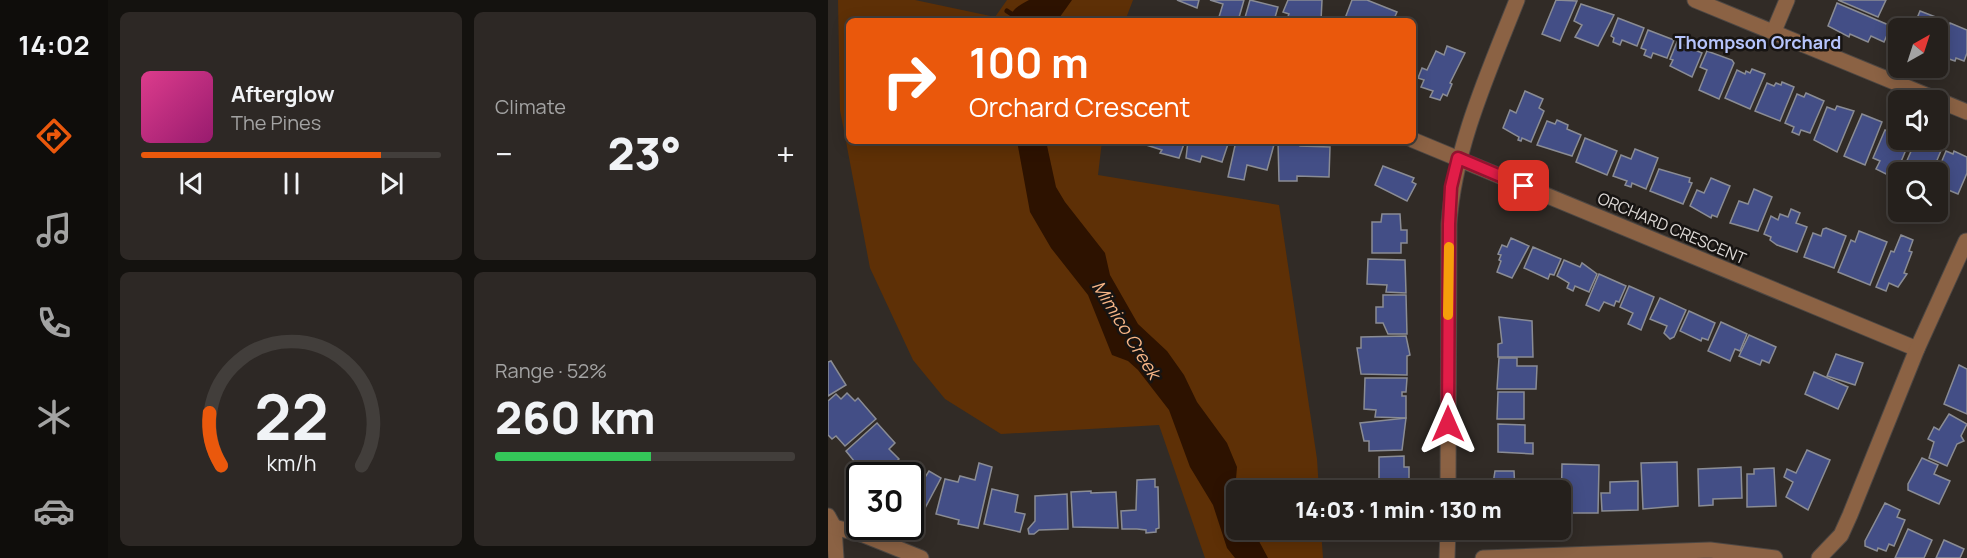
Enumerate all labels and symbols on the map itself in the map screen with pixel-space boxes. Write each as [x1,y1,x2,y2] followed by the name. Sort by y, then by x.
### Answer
[1888,18,1948,78] north arrow
[1675,30,1841,54] district label: Thompson Orchard
[1498,160,1549,211] pin
[1594,187,1750,269] street label: ORCHARD CRESCENT
[1087,276,1168,386] water label: Mimico Creek
[1416,392,1480,456] position arrow
[846,462,924,540] speed limit sign: 30

